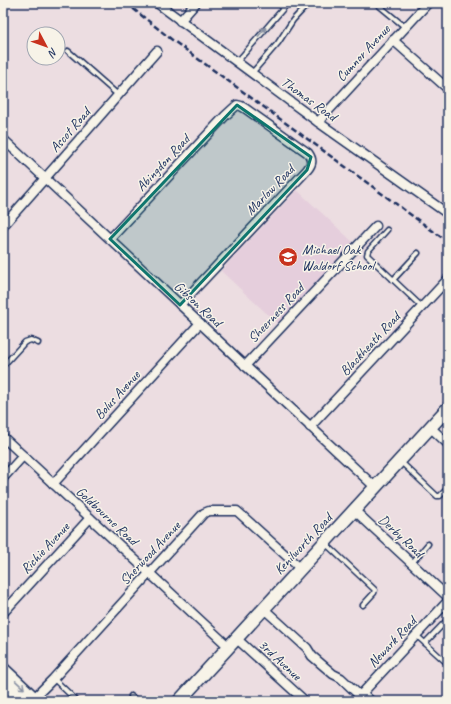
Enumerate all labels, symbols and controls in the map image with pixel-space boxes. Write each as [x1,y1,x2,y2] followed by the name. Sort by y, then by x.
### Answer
[332,20,395,85] street label: Cumnor Avenue
[26,26,66,66] north arrow
[258,27,267,38] one-way arrow
[45,45,61,61] text: N
[278,73,342,126] street label: Thomas Road
[46,103,95,156] street label: Ascot Road
[133,129,195,195] street label: Abingdon Road
[242,160,300,219] street label: Marlow Road
[302,241,376,274] place label: Michael Oak Waldorf School
[277,246,299,268] school or university icon: Michael Oak Waldorf School
[171,278,227,332] street label: Gibson Road
[244,278,309,346] street label: Sheerness Road
[336,307,405,379] street label: Blackheath Road
[91,366,144,423] street label: Bolus Avenue
[72,483,143,551] street label: Goldbourne Road
[270,508,337,578] street label: Kenilworth Road
[375,511,429,563] street label: Derby Road
[116,516,185,589] street label: Sherwood Avenue
[17,518,74,577] street label: Richie Avenue
[364,611,422,671] street label: Newark Road
[255,636,306,685] street label: 3rd Avenue
[15,680,25,690] one-way arrow

